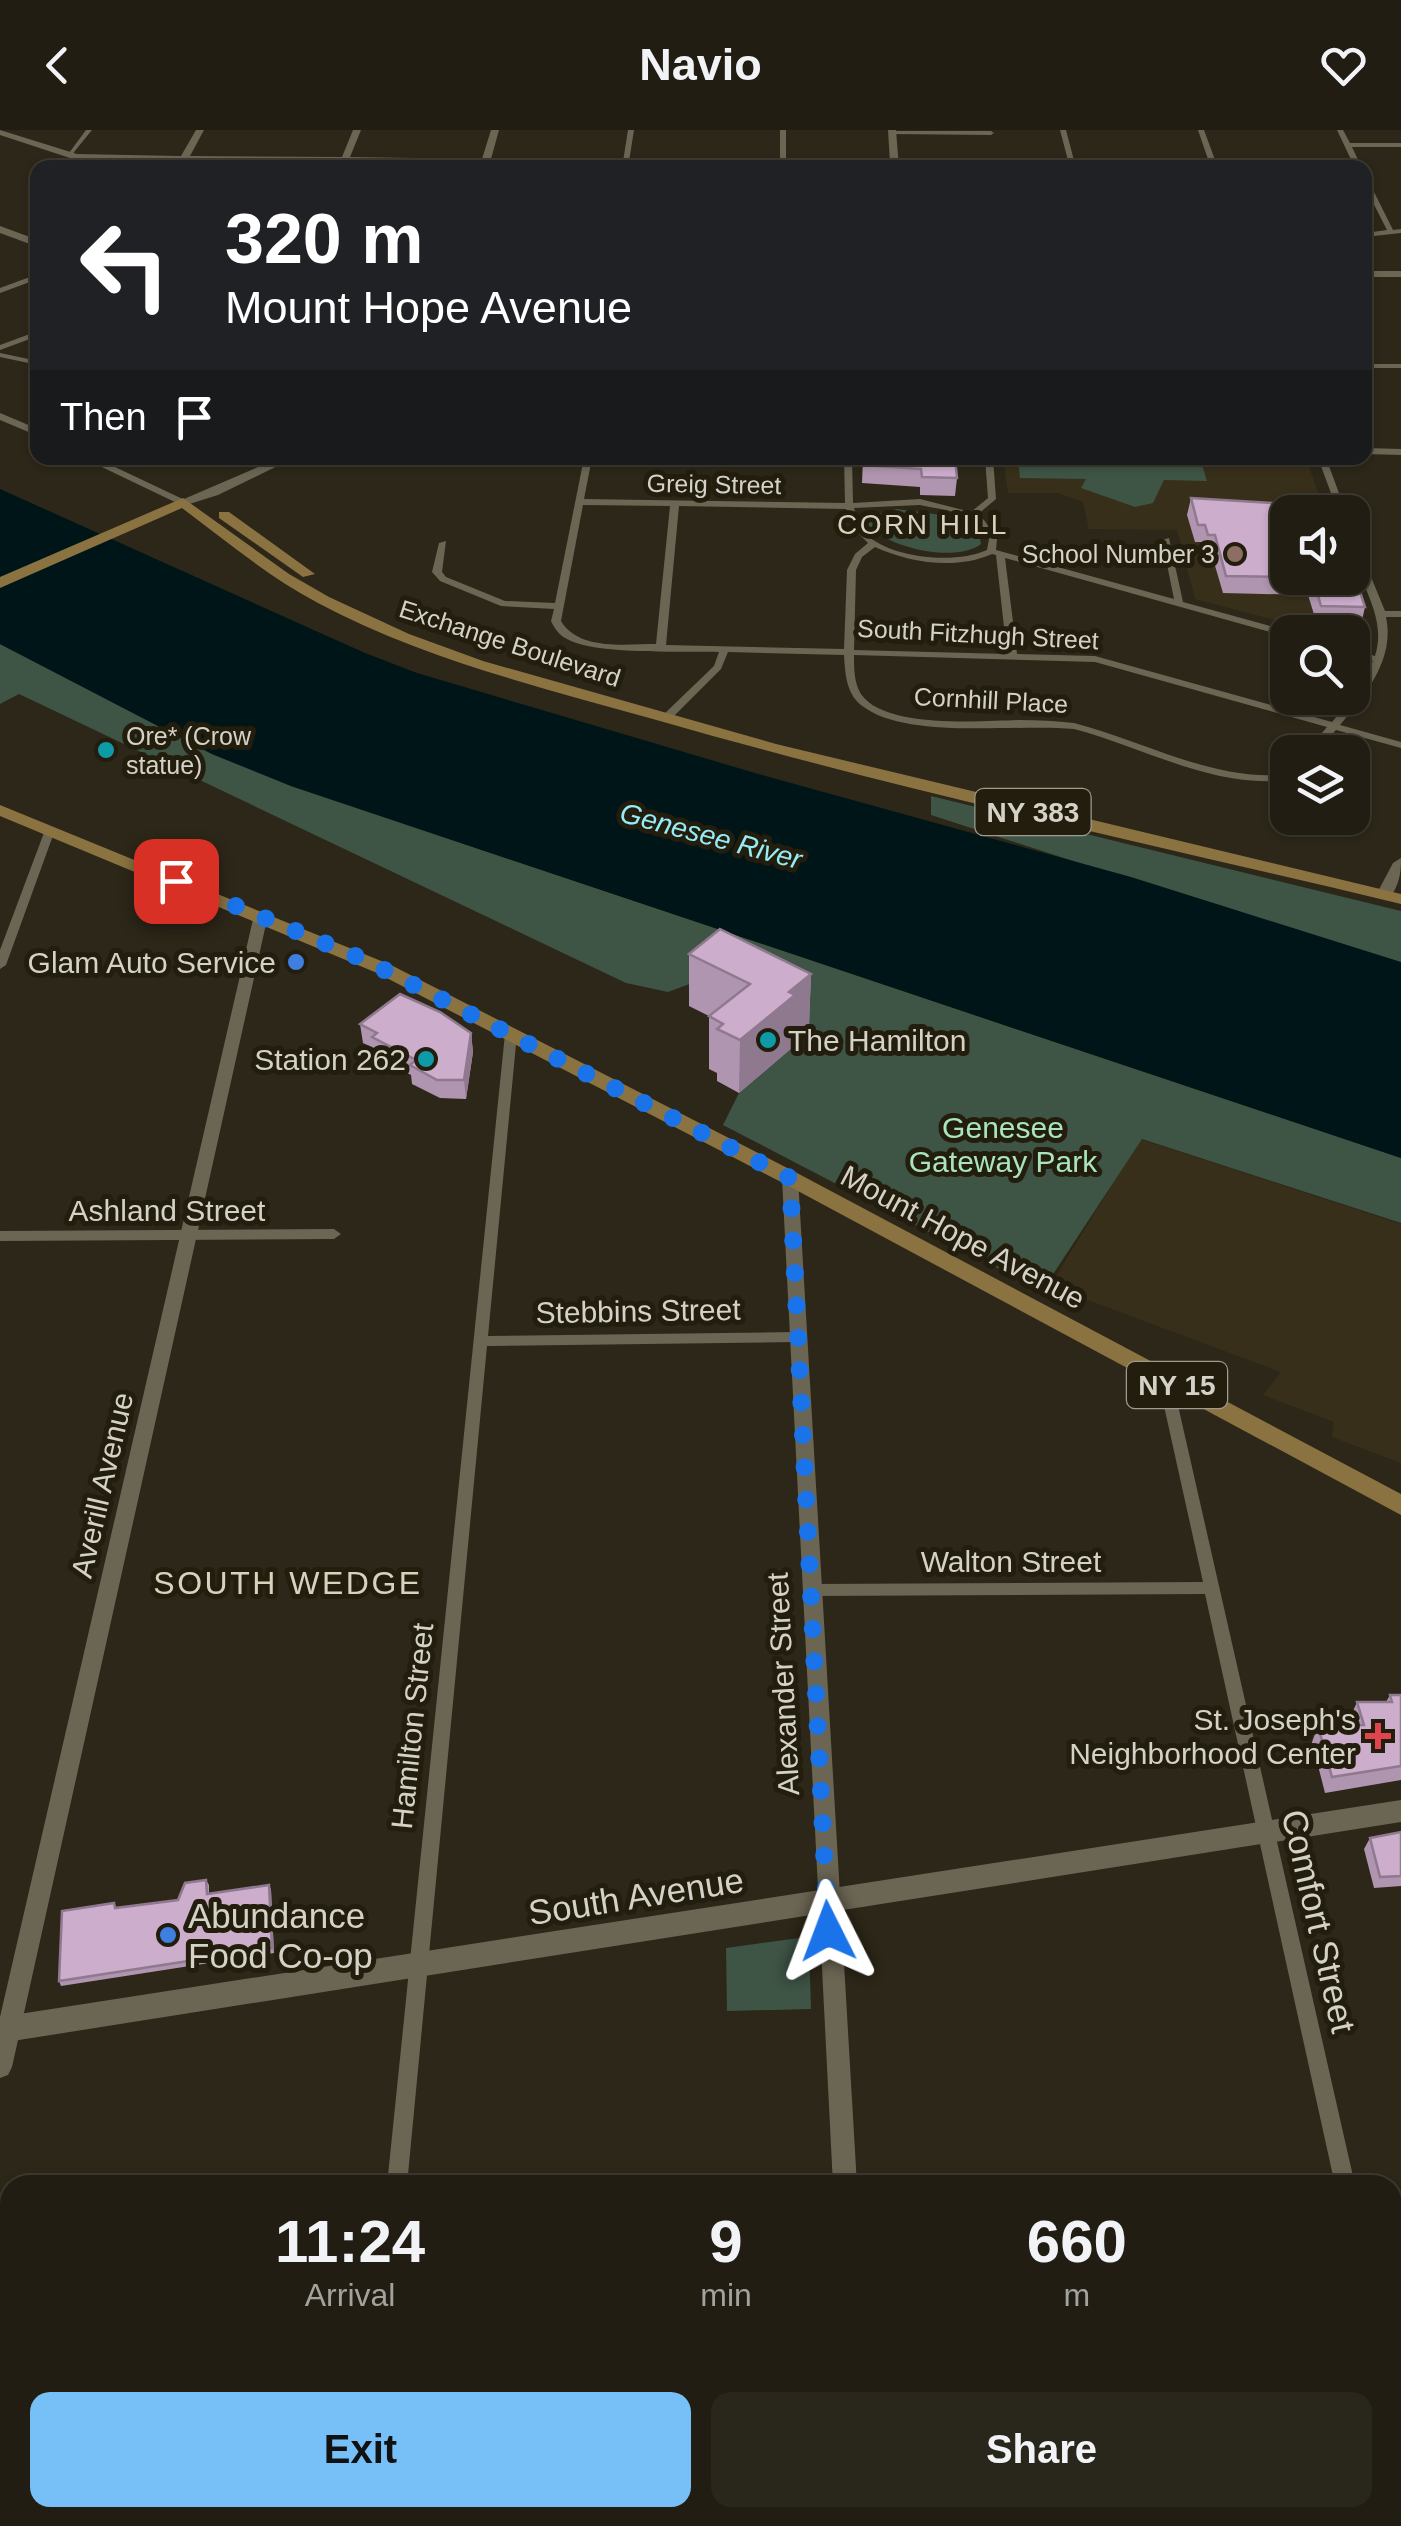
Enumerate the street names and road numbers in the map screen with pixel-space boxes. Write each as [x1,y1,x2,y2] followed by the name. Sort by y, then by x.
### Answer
[646,469,782,499] street label: Greig Street
[396,594,624,692] street label: Exchange Boulevard
[857,614,1100,654] street label: South Fitzhugh Street
[913,682,1069,718] street label: Cornhill Place
[976,789,1090,835] road number: NY 383
[835,1159,1091,1315] street label: Mount Hope Avenue
[69,1194,266,1227] street label: Ashland Street
[535,1293,741,1329] street label: Stebbins Street
[1127,1362,1227,1408] road number: NY 15
[65,1389,139,1581] street label: Averill Avenue
[921,1545,1102,1578] street label: Walton Street
[761,1571,805,1796] street label: Alexander Street
[385,1621,439,1831] street label: Hamilton Street
[1274,1806,1364,2037] street label: Comfort Street
[526,1860,746,1932] street label: South Avenue

